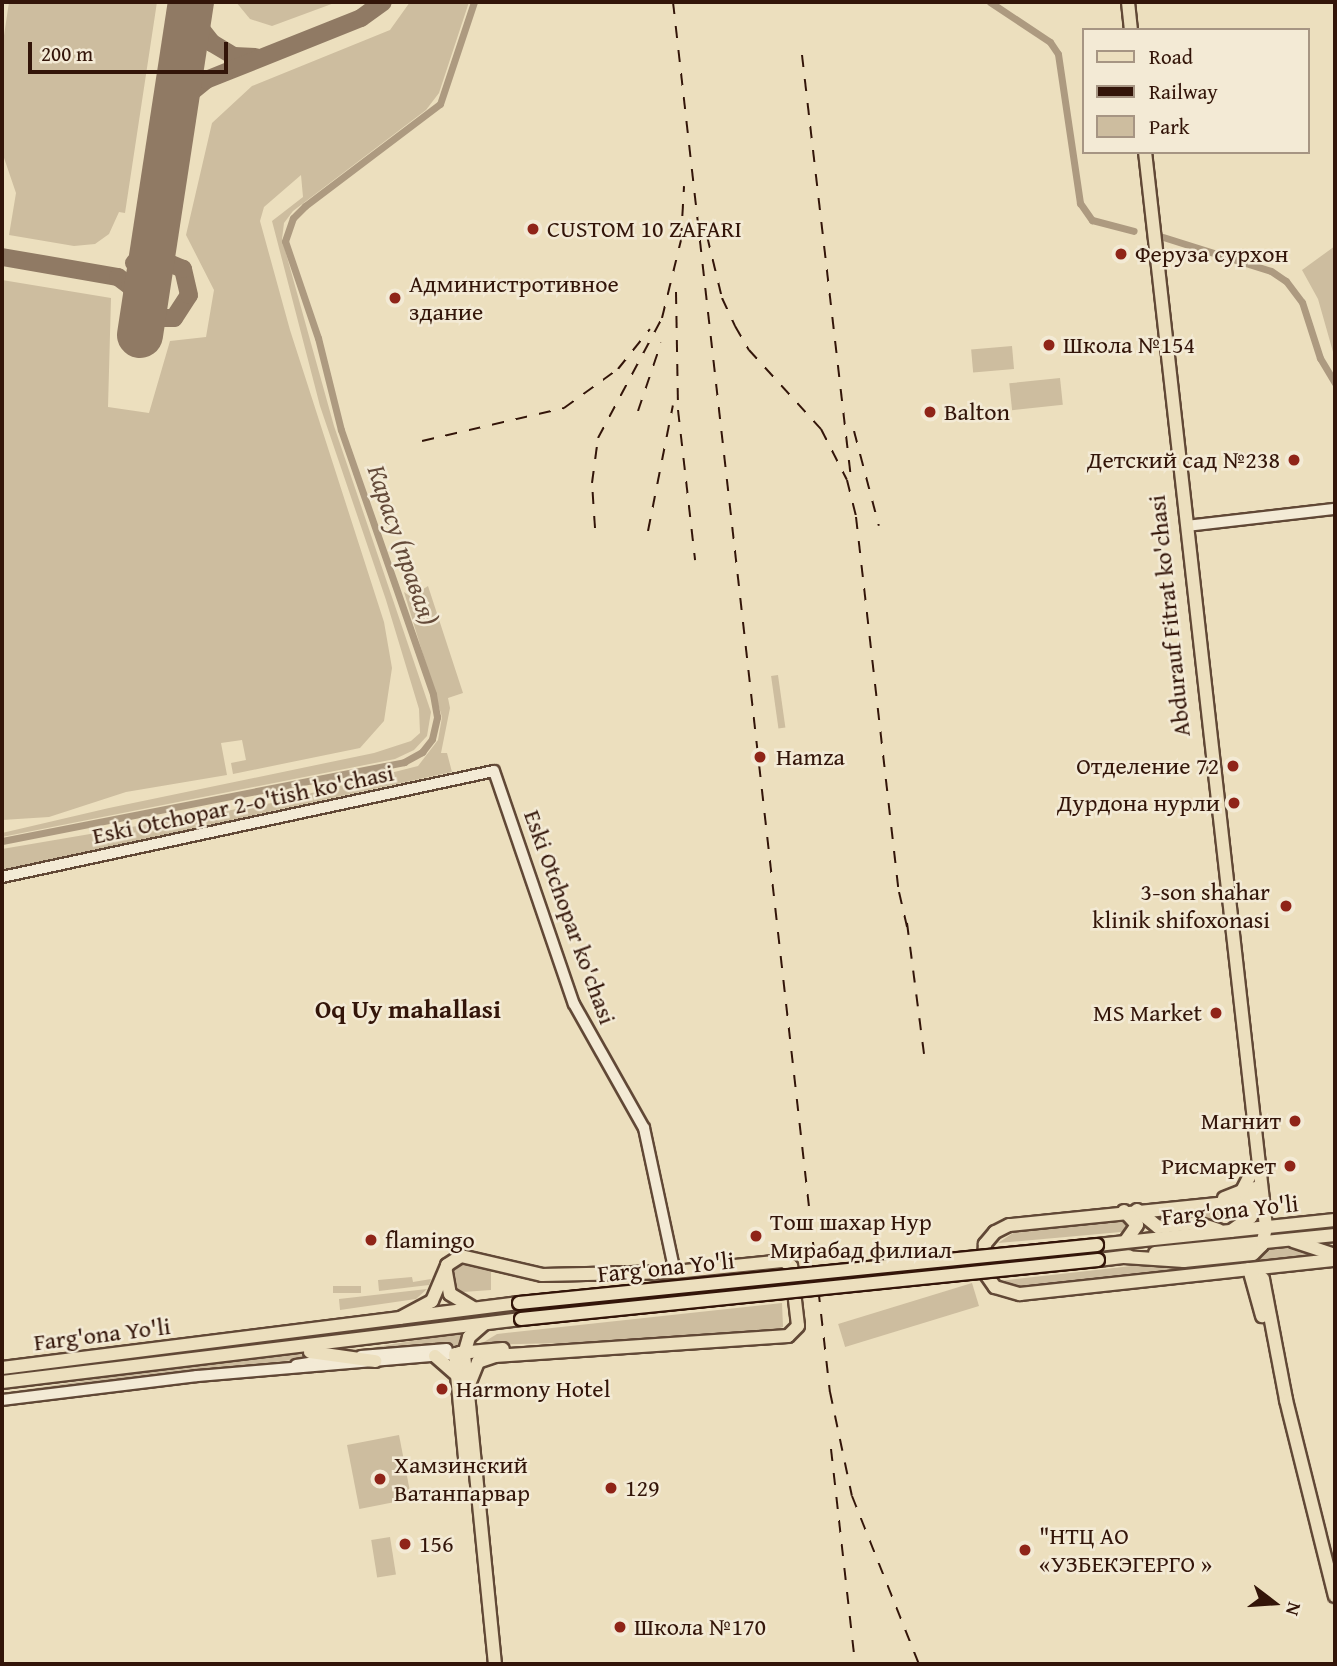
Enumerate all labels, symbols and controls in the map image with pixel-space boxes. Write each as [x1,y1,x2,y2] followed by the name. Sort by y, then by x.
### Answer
[32,28,231,72] scale bar
[1082,28,1309,154] legend
[41,38,93,69] text: 200 m
[1149,41,1193,72] text: Road
[1149,76,1218,107] text: Railway
[1149,111,1190,142] text: Park
[547,215,742,243] place label: CUSTOM 10 ZAFARI
[525,221,541,237] marker: CUSTOM 10 ZAFARI
[1135,240,1288,268] place label: Феруза сурхон
[1113,246,1129,262] marker: Феруза сурхон
[409,270,619,326] place label: Администротивное здание
[387,290,403,306] marker: Администротивное здание
[1063,331,1195,359] place label: Школа №154
[1041,337,1057,353] marker: Школа №154
[944,398,1010,426] place label: Balton
[922,404,938,420] marker: Balton
[1087,446,1280,474] place label: Детский сад №238
[1286,452,1302,468] marker: Детский сад №238
[361,461,445,629] water label: Карасу (правая)
[1142,494,1196,738] street label: Abdurauf Fitrat ko'chasi
[776,743,845,771] place label: Hamza
[750,747,770,767] marker: Hamza
[1076,752,1219,780] place label: Отделение 72
[90,758,396,850] street label: Eski Otchopar 2-o'tish ko'chasi
[1225,758,1241,774] marker: Отделение 72
[1057,789,1220,817] place label: Дурдона нурли
[1226,795,1242,811] marker: Дурдона нурли
[518,806,622,1028] street label: Eski Otchopar ko'chasi
[1092,878,1270,934] place label: 3-son shahar klinik shifoxonasi
[1276,896,1296,916] marker: 3-son shahar klinik shifoxonasi
[315,993,501,1025] district label: Oq Uy mahallasi
[1093,999,1202,1027] place label: MS Market
[1208,1005,1224,1021] marker: MS Market
[1201,1107,1281,1135] place label: Магнит
[1287,1113,1303,1129] marker: Магнит
[1161,1152,1276,1180] place label: Рисмаркет
[1282,1158,1298,1174] marker: Рисмаркет
[1160,1188,1300,1232] street label: Farg'ona Yo'li
[770,1208,952,1264] place label: Тош шахар Нур Мирабад филиал
[385,1226,475,1254] place label: flamingo
[748,1228,764,1244] marker: Тош шахар Нур Мирабад филиал
[363,1232,379,1248] marker: flamingo
[596,1245,736,1289] street label: Farg'ona Yo'li
[32,1311,172,1357] street label: Farg'ona Yo'li
[456,1375,610,1403] place label: Harmony Hotel
[434,1381,450,1397] marker: Harmony Hotel
[394,1451,530,1507] place label: Хамзинский Ватанпарвар
[372,1471,388,1487] marker: Хамзинский Ватанпарвар
[625,1474,660,1502] place label: 129
[603,1480,619,1496] marker: 129
[1039,1522,1212,1578] place label: "НТЦ АО «УЗБЕКЭГЕРГО »
[419,1530,454,1558] place label: 156
[397,1536,413,1552] marker: 156
[1017,1542,1033,1558] marker: "НТЦ АО «УЗБЕКЭГЕРГО »
[1239,1568,1309,1638] north arrow
[1279,1599,1309,1619] text: N
[634,1613,766,1641] place label: Школа №170
[612,1619,628,1635] marker: Школа №170

